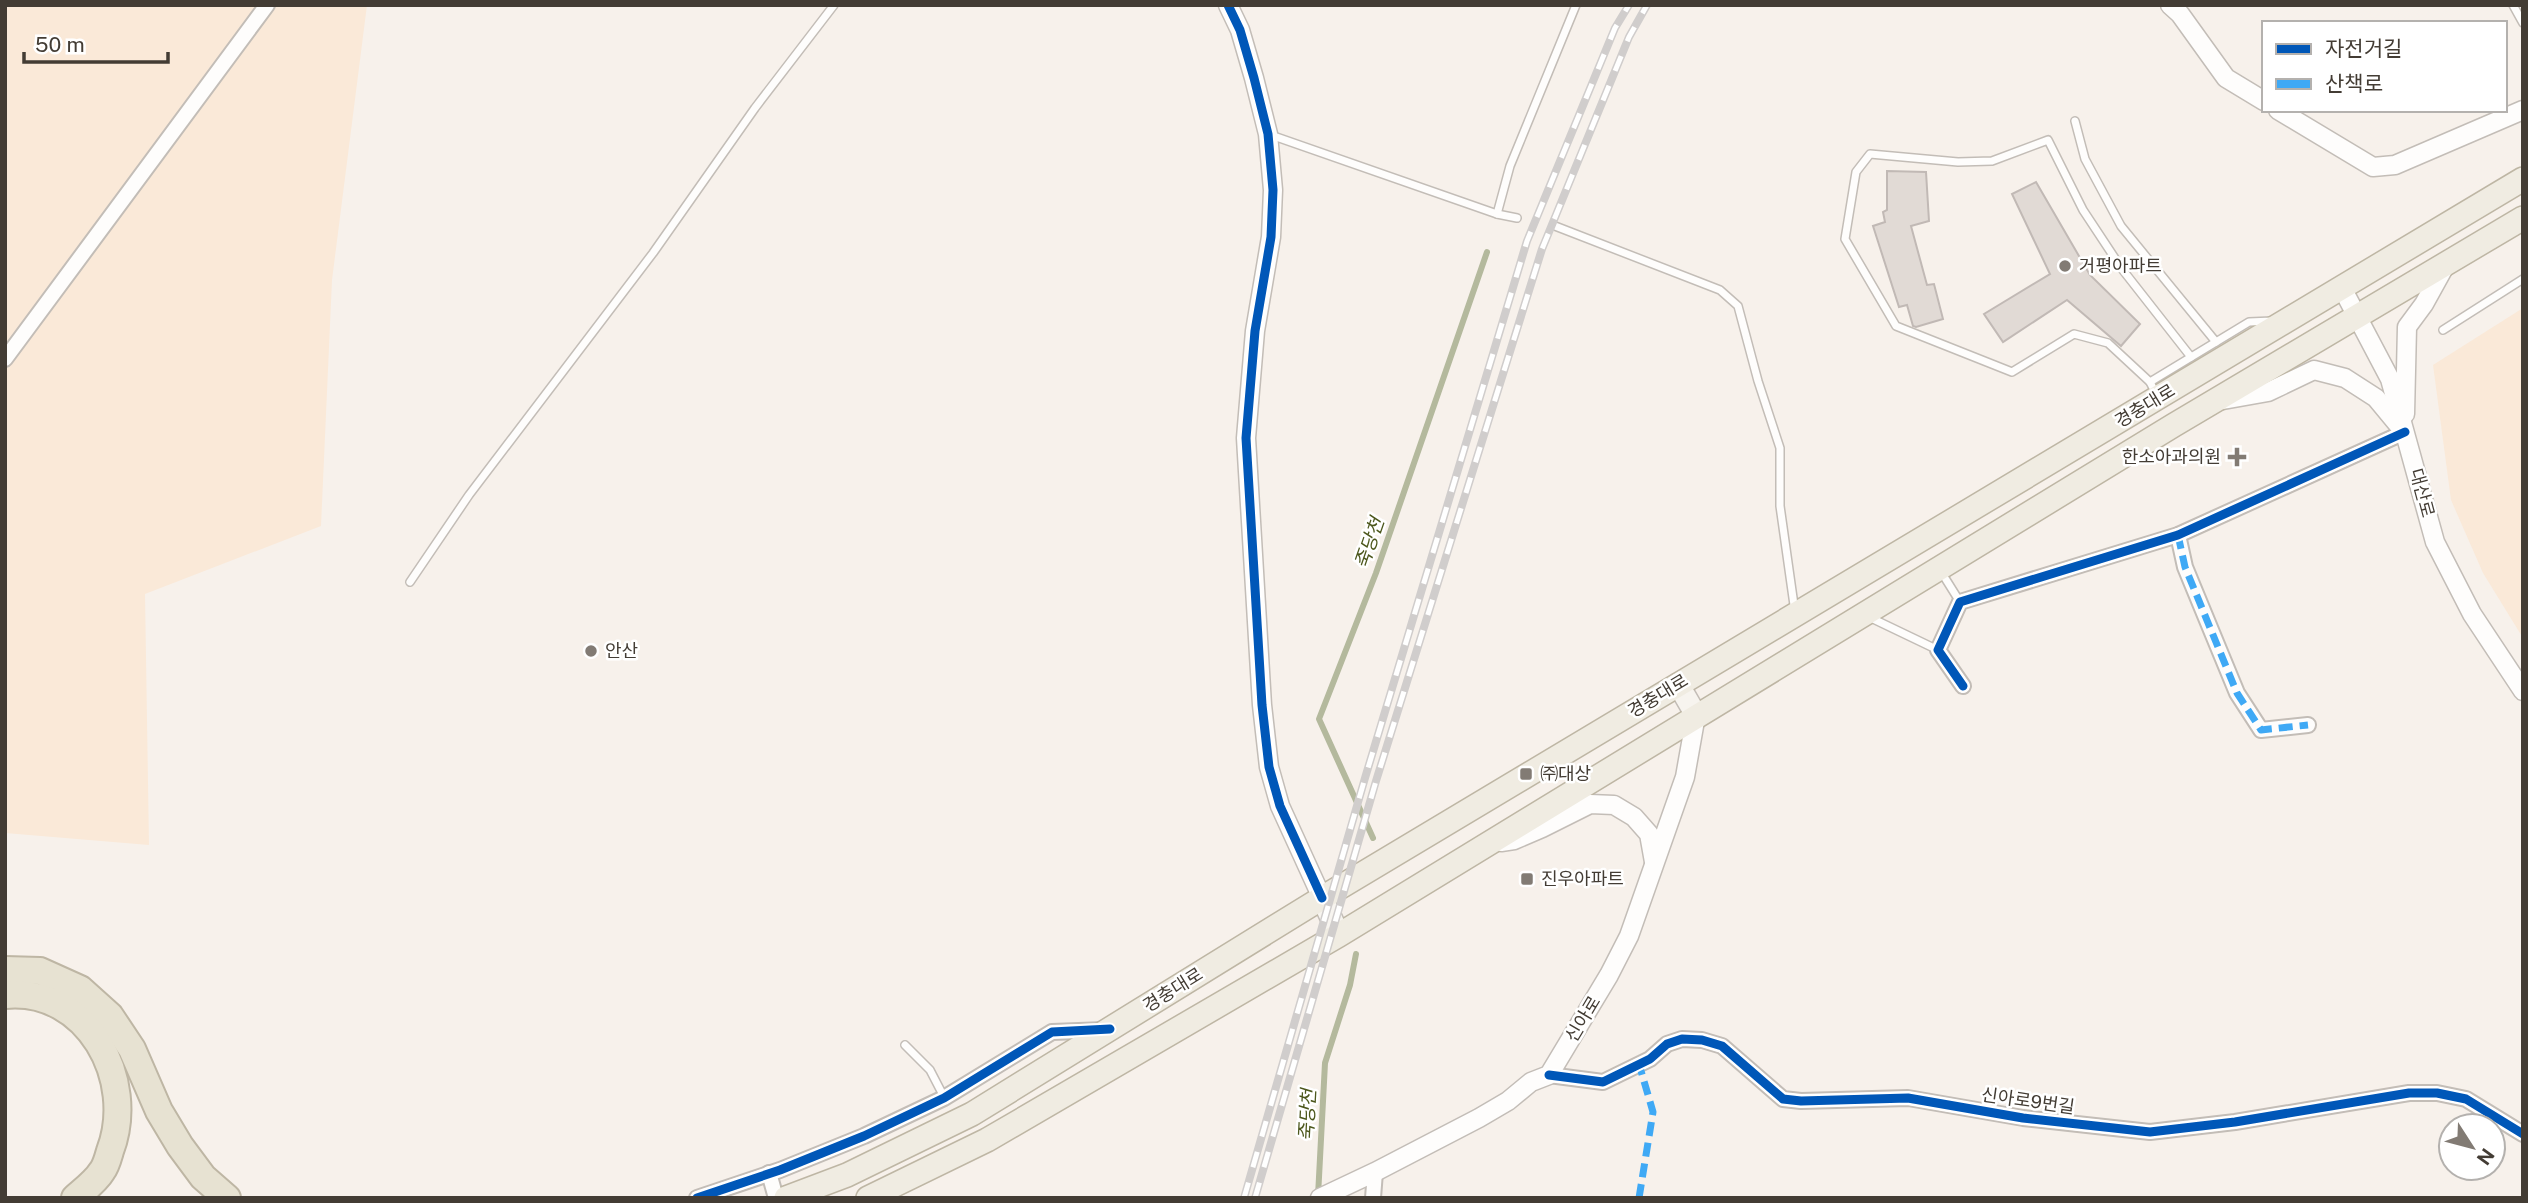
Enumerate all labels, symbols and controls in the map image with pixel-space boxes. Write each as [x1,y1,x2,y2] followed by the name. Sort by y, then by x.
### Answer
[24,21,168,65] scale bar
[2262,21,2507,112] legend
[35,32,85,57] text: 50 m
[2325,36,2402,61] text: 자전거길
[2325,71,2383,96] text: 산책로
[2079,255,2162,276] place label: 거평아파트
[2057,258,2073,274] marker: 거평아파트
[2111,380,2179,432] street label: 경충대로
[2122,446,2221,467] place label: 한소아과의원
[2227,447,2247,467] marker: 한소아과의원
[2406,466,2439,520] street label: 대산로
[1350,513,1388,571] water label: 죽당천
[605,640,638,661] place label: 안산
[583,643,599,659] marker: 안산
[1624,670,1692,722] street label: 경충대로
[1540,763,1591,784] place label: ㈜대상
[1518,766,1534,782] marker: ㈜대상
[1541,868,1624,889] place label: 진우아파트
[1519,871,1535,887] marker: 진우아파트
[1139,963,1206,1016] street label: 경충대로
[1561,992,1604,1045] street label: 신아로
[1980,1084,2076,1117] street label: 신아로9번길
[1295,1087,1319,1142] water label: 죽당천
[2437,1112,2507,1182] north arrow
[2472,1145,2499,1169] text: N

